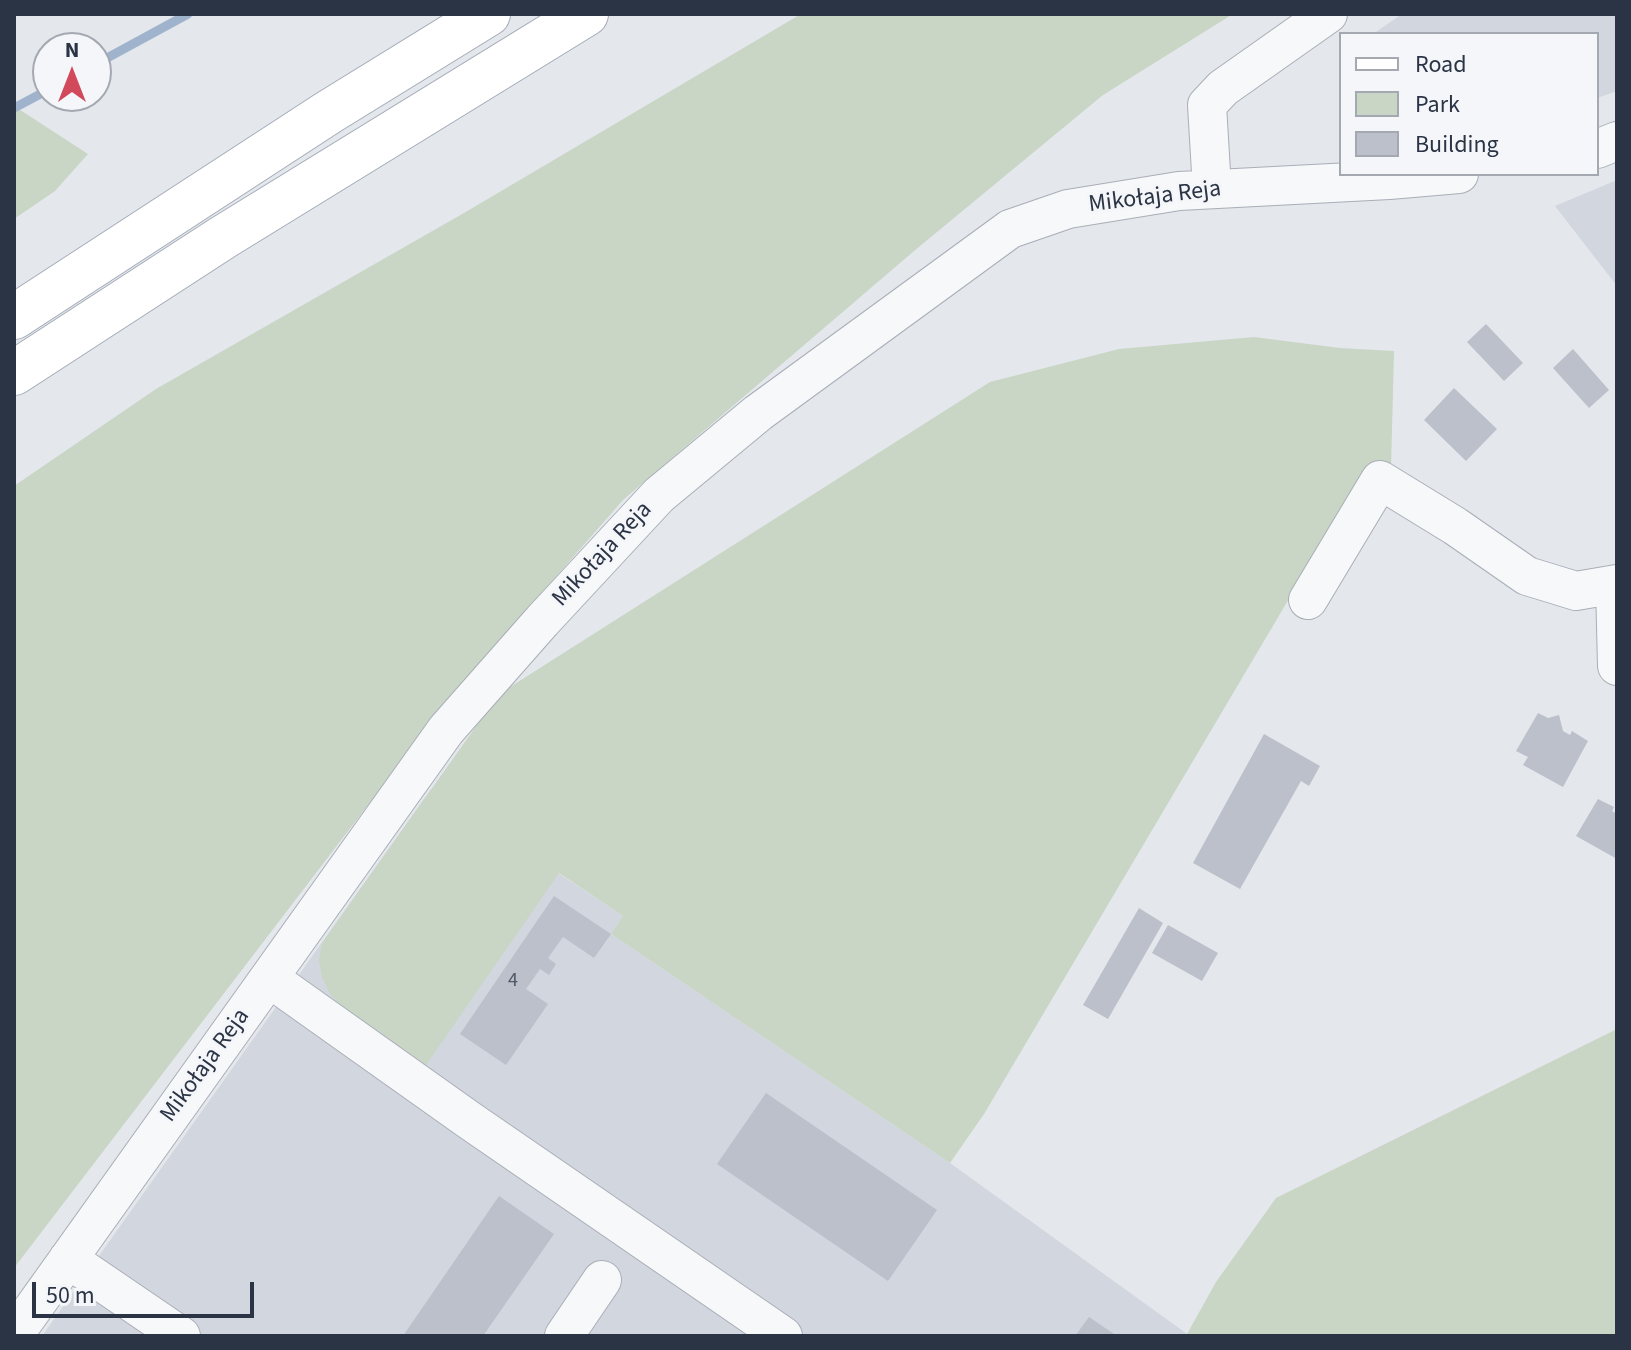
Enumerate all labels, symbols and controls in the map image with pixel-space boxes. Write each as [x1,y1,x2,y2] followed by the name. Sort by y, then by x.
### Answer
[32,32,112,112] north arrow
[1339,32,1599,176] legend
[65,34,79,66] text: N
[1415,47,1467,82] text: Road
[1415,87,1460,122] text: Park
[1415,127,1499,162] text: Building
[1087,176,1223,220] street label: Mikołaja Reja
[547,496,659,614] street label: Mikołaja Reja
[508,970,518,994] house number: 4
[155,1004,257,1128] street label: Mikołaja Reja
[36,1266,258,1316] scale bar
[46,1278,95,1313] text: 50 m

